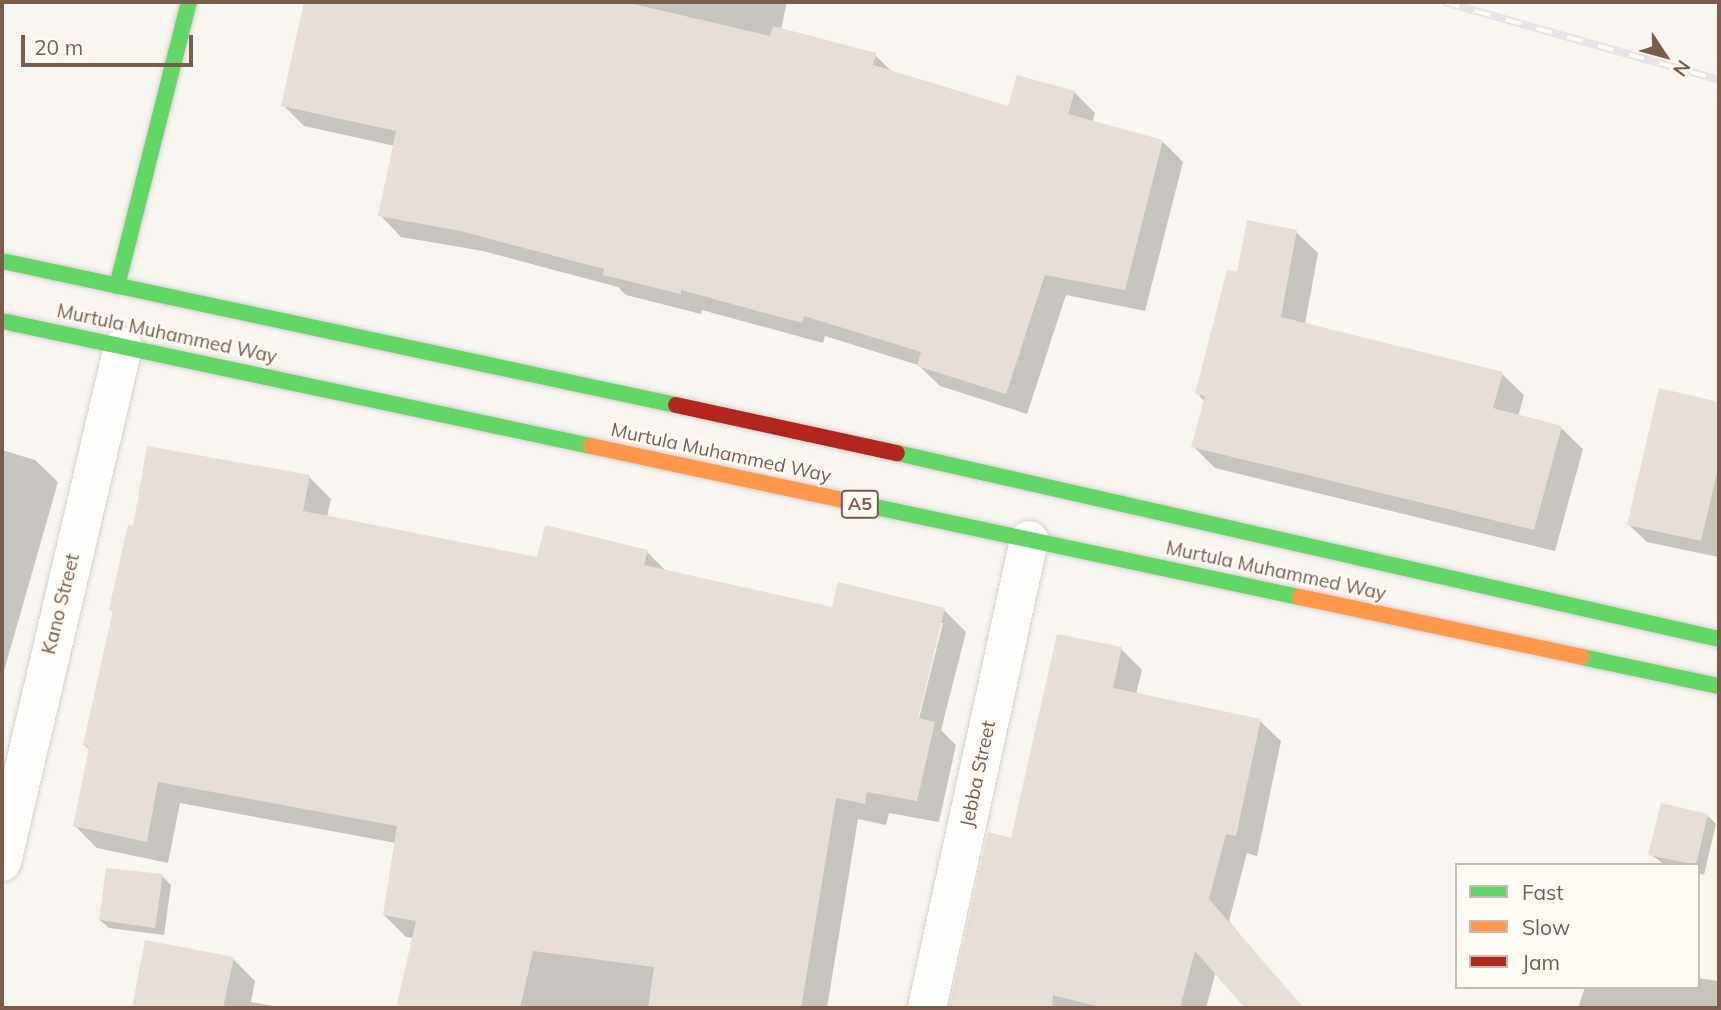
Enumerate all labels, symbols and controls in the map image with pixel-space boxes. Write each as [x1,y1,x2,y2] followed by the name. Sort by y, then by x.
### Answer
[24,21,196,65] scale bar
[1630,21,1700,91] north arrow
[34,34,83,60] text: 20 m
[1668,55,1696,81] text: N
[55,300,279,368] street label: Murtula Muhammed Way
[609,419,833,487] street label: Murtula Muhammed Way
[841,490,879,518] road number: A5
[1164,537,1388,605] street label: Murtula Muhammed Way
[37,551,85,657] street label: Kano Street
[956,719,1000,829] street label: Jebba Street
[1455,863,1700,989] legend
[1522,879,1564,905] text: Fast
[1522,914,1570,940] text: Slow
[1522,949,1560,975] text: Jam

